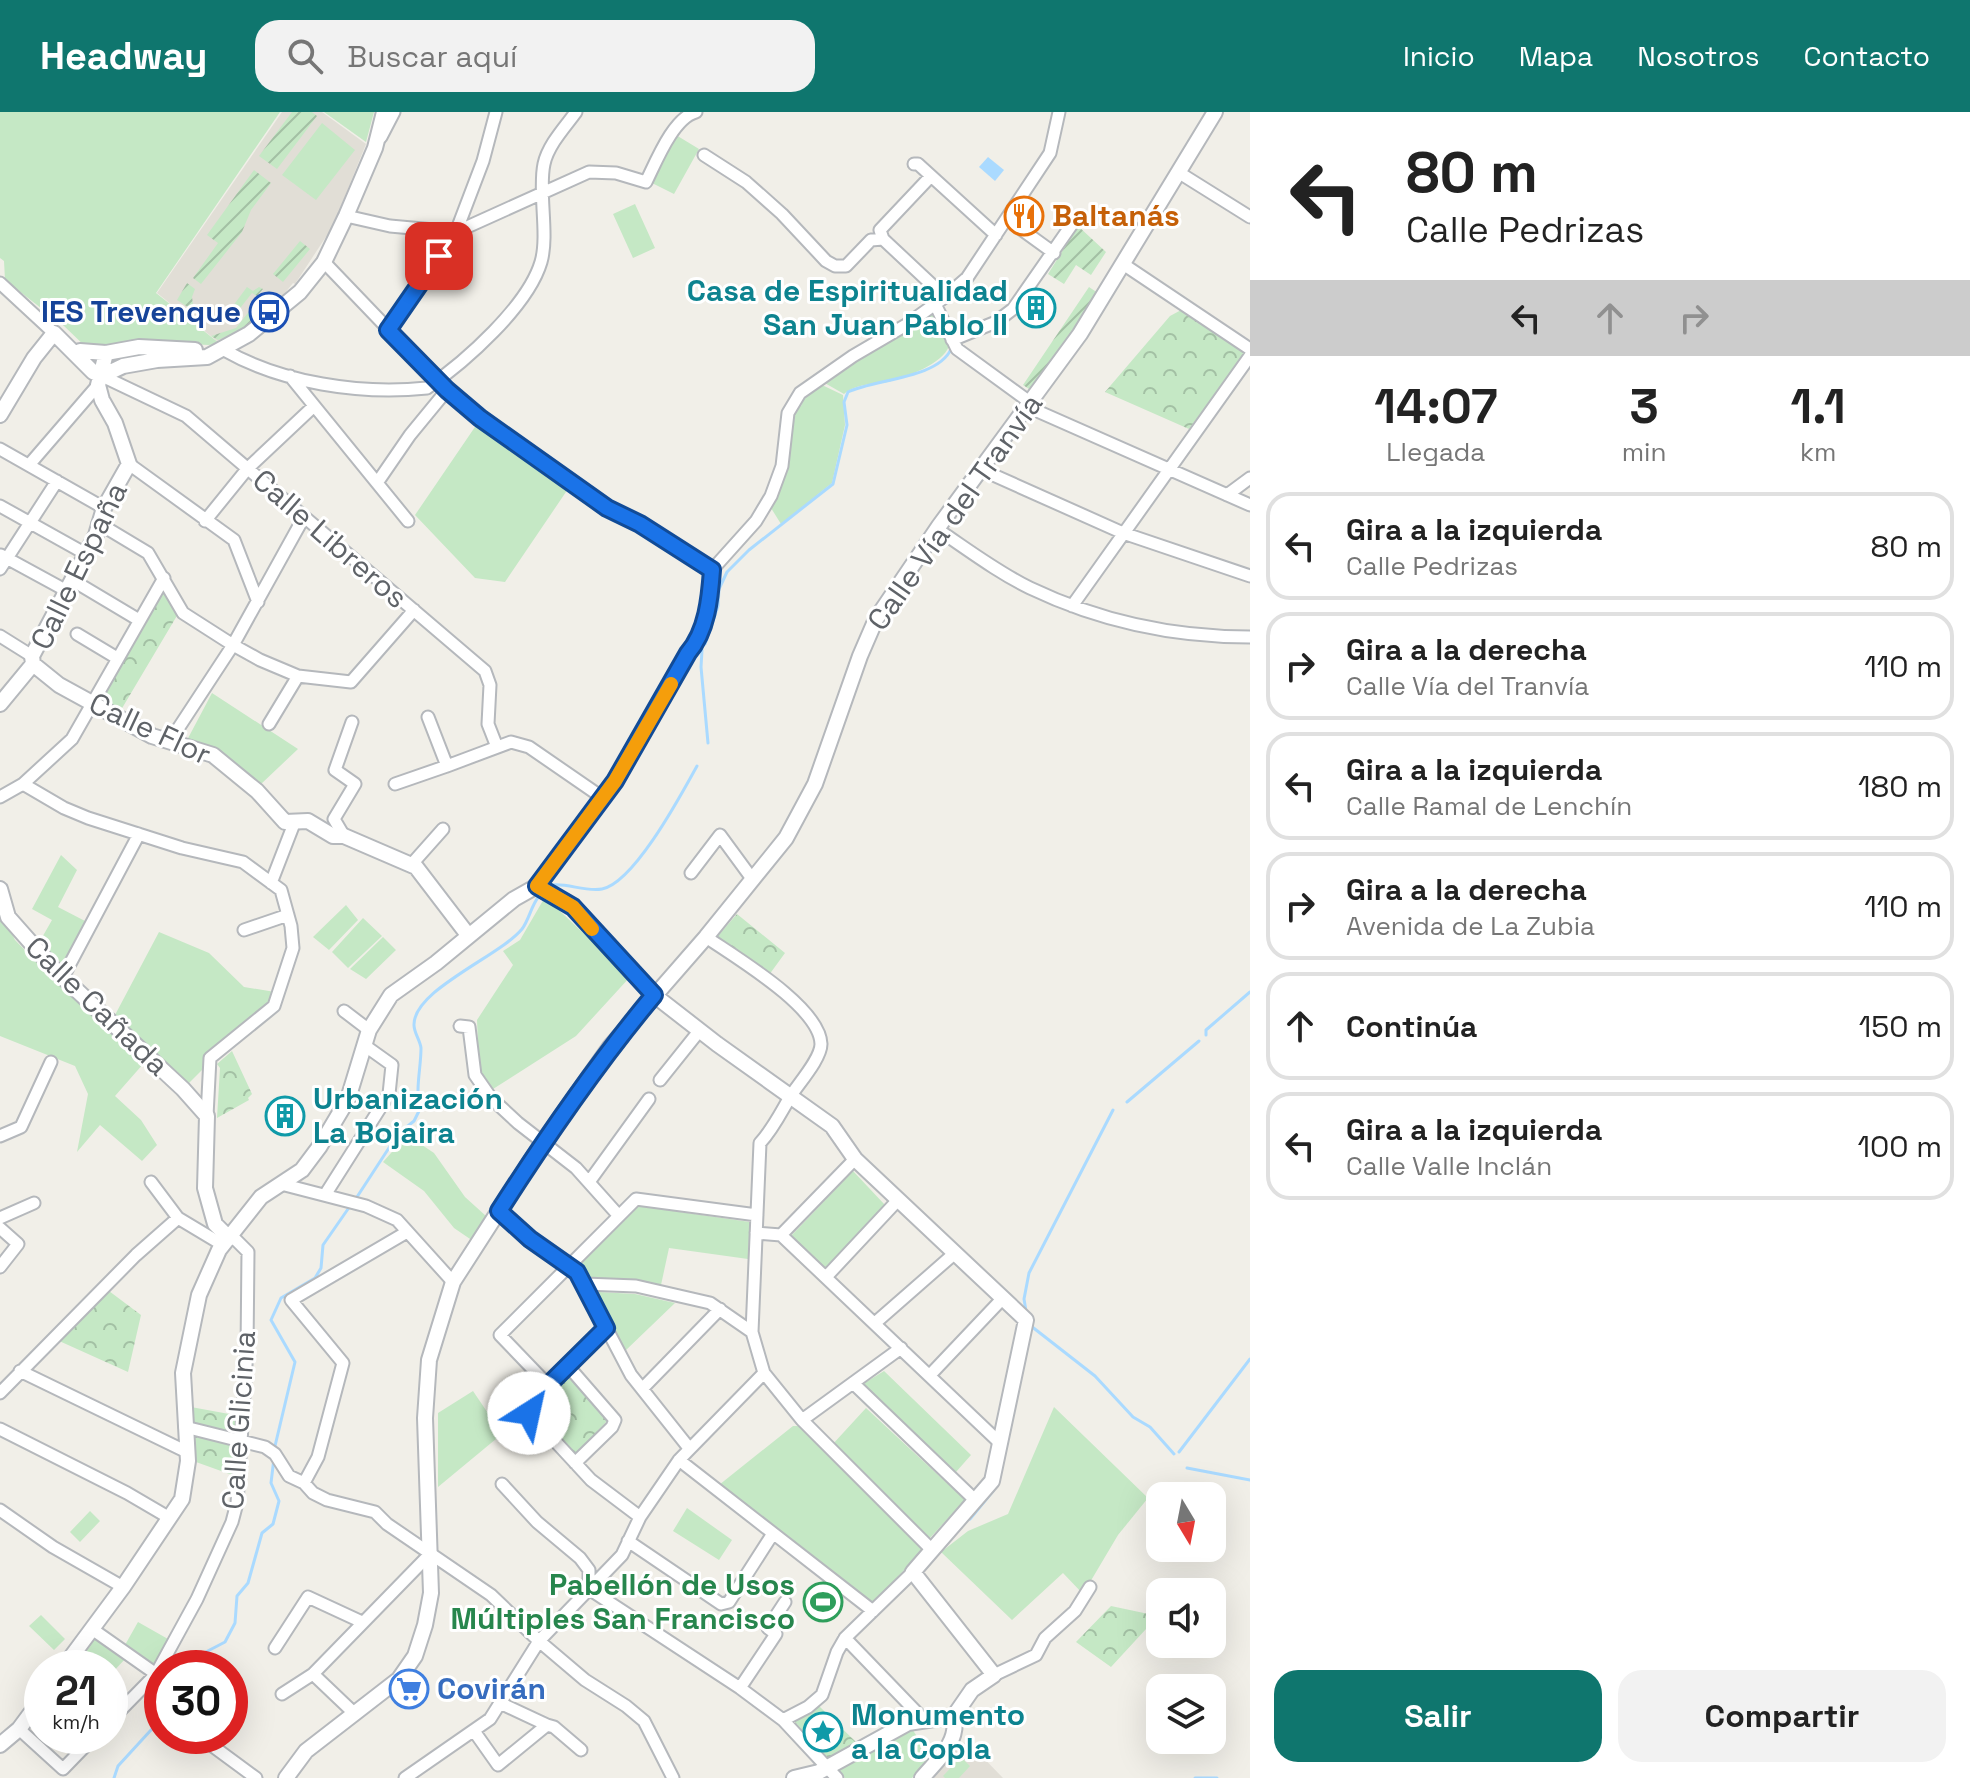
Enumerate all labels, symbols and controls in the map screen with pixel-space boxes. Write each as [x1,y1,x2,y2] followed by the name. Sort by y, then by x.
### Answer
[255,20,815,92] search box
[40,32,207,80] text: Headway
[283,34,327,78] icon: search
[347,37,517,76] text: Buscar aquí
[1403,38,1475,74] text: Inicio
[1519,38,1593,74] text: Mapa
[1637,38,1760,74] text: Nosotros
[1804,38,1930,74] text: Contacto
[1406,137,1538,208] text: 80 m
[1274,144,1378,248] icon: left
[1003,195,1045,237] restaurant icon: Baltanás
[1052,196,1180,235] place label: Baltanás
[1406,207,1644,253] text: Calle Pedrizas
[405,222,473,290] pin
[417,234,461,278] icon: arrive
[687,271,1008,344] place label: Casa de Espiritualidad San Juan Pablo II
[1015,287,1057,329] building icon: Casa de Espiritualidad San Juan Pablo II
[248,291,290,333] bus stop icon: IES Trevenque
[41,292,241,331] place label: IES Trevenque
[1504,296,1548,340] icon: left
[1588,296,1632,340] icon: ahead
[1672,296,1716,340] icon: right
[1374,376,1497,437] text: 14:07
[1629,376,1659,437] text: 3
[1791,376,1846,437] text: 1.1
[858,386,1051,638] street label: Calle Vía del Tranvía
[1386,435,1485,469] text: Llegada
[1622,435,1666,469] text: min
[1800,435,1836,469] text: km
[245,460,416,617] street label: Calle Libreros
[21,476,136,656] street label: Calle España
[1346,510,1602,549] text: Gira a la izquierda
[1278,524,1322,568] icon: left
[1871,527,1942,566] text: 80 m
[1346,549,1518,583] text: Calle Pedrizas
[1346,630,1587,669] text: Gira a la derecha
[1278,644,1322,688] icon: right
[1864,647,1942,686] text: 110 m
[1346,669,1589,703] text: Calle Vía del Tranvía
[83,683,217,774] street label: Calle Flor
[1346,750,1602,789] text: Gira a la izquierda
[1278,764,1322,808] icon: left
[1858,767,1942,806] text: 180 m
[1346,789,1632,823] text: Calle Ramal de Lenchín
[1346,870,1587,909] text: Gira a la derecha
[1278,884,1322,928] icon: right
[1864,887,1942,926] text: 110 m
[1346,909,1595,943] text: Avenida de La Zubia
[17,927,177,1084] street label: Calle Cañada
[1278,1004,1322,1048] icon: ahead
[1346,1007,1477,1046] text: Continúa
[1859,1007,1942,1046] text: 150 m
[313,1079,503,1152] place label: Urbanización La Bojaira
[264,1095,306,1137] building icon: Urbanización La Bojaira
[1346,1110,1602,1149] text: Gira a la izquierda
[1278,1124,1322,1168] icon: left
[1857,1127,1942,1166] text: 100 m
[1346,1149,1552,1183] text: Calle Valle Inclán
[213,1329,264,1511] street label: Calle Glicinia
[487,1371,571,1455] position arrow
[1146,1482,1226,1562] north arrow
[1146,1482,1226,1754] map controls
[450,1565,795,1638] place label: Pabellón de Usos Múltiples San Francisco
[1146,1578,1226,1658] button: sound
[802,1581,844,1623] sports icon: Pabellón de Usos Múltiples San Francisco
[144,1650,248,1754] speed limit sign: 30
[55,1666,97,1717] text: 21
[388,1668,430,1710] supermarket icon: Covirán
[437,1669,546,1708] place label: Covirán
[1274,1670,1602,1762] button: Salir
[1618,1670,1946,1762] button: Compartir
[1146,1674,1226,1754] button: layers
[851,1695,1025,1768] place label: Monumento a la Copla
[52,1709,100,1735] text: km/h
[802,1711,844,1753] place icon: Monumento a la Copla

